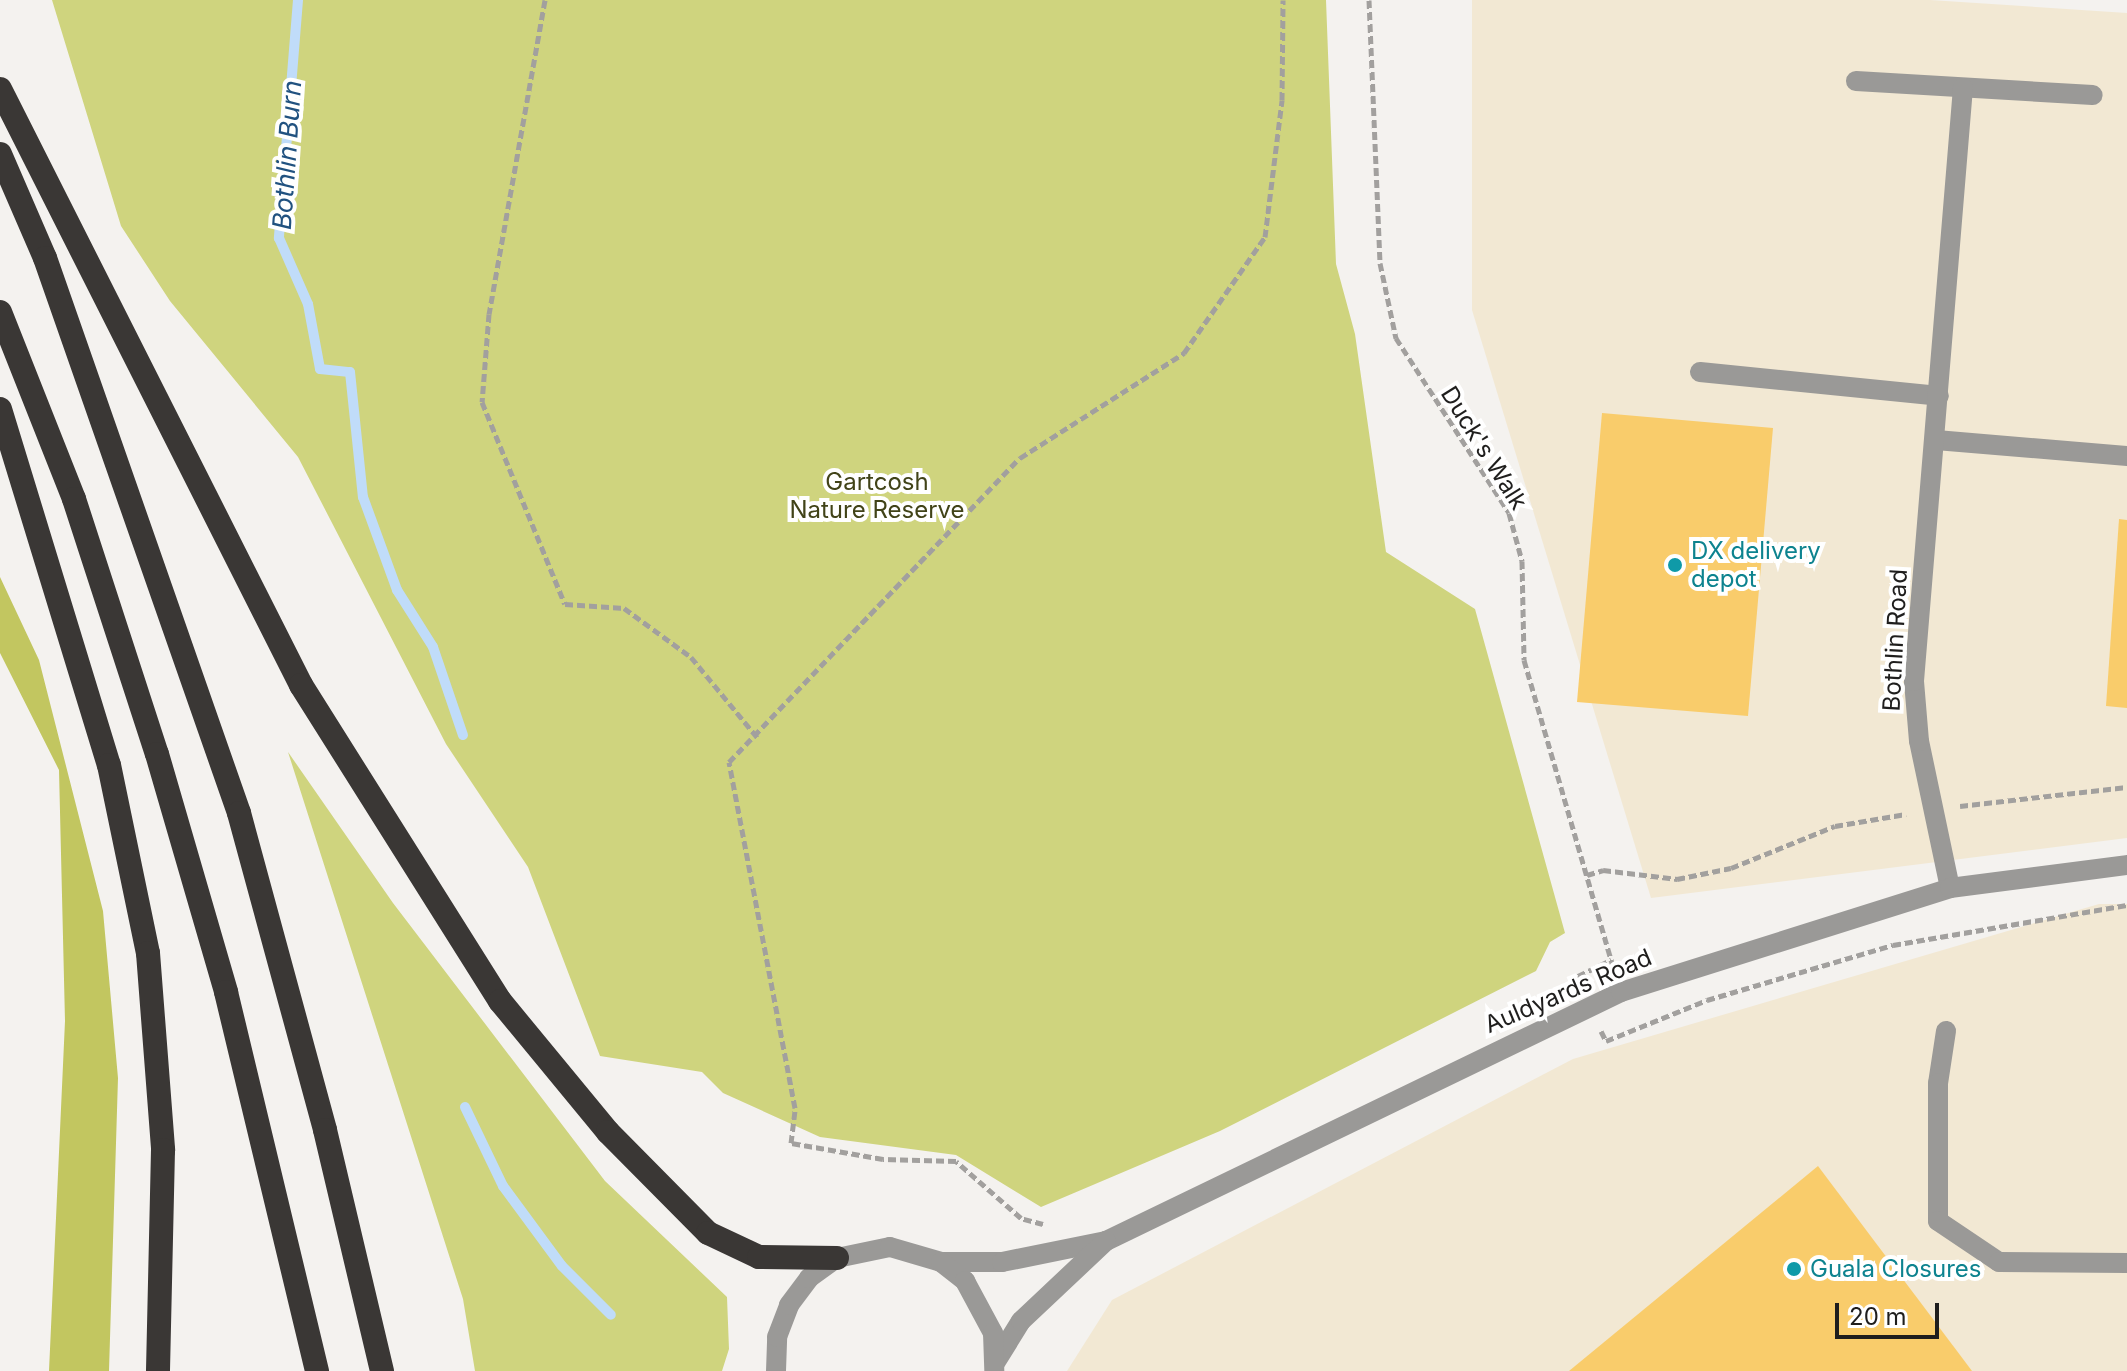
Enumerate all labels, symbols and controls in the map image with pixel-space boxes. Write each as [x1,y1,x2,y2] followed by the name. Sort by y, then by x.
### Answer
[266,79,308,231] water label: Bothlin Burn
[1435,381,1533,515] street label: Duck's Walk
[789,468,965,524] park label: Gartcosh Nature Reserve
[1691,537,1821,593] place label: DX delivery depot
[1666,556,1684,574] marker: DX delivery depot
[1877,568,1913,712] street label: Bothlin Road
[1480,943,1656,1039] street label: Auldyards Road
[1810,1255,1982,1283] place label: Guala Closures
[1785,1260,1803,1278] marker: Guala Closures
[1839,1287,1943,1337] scale bar
[1849,1302,1907,1331] text: 20 m

